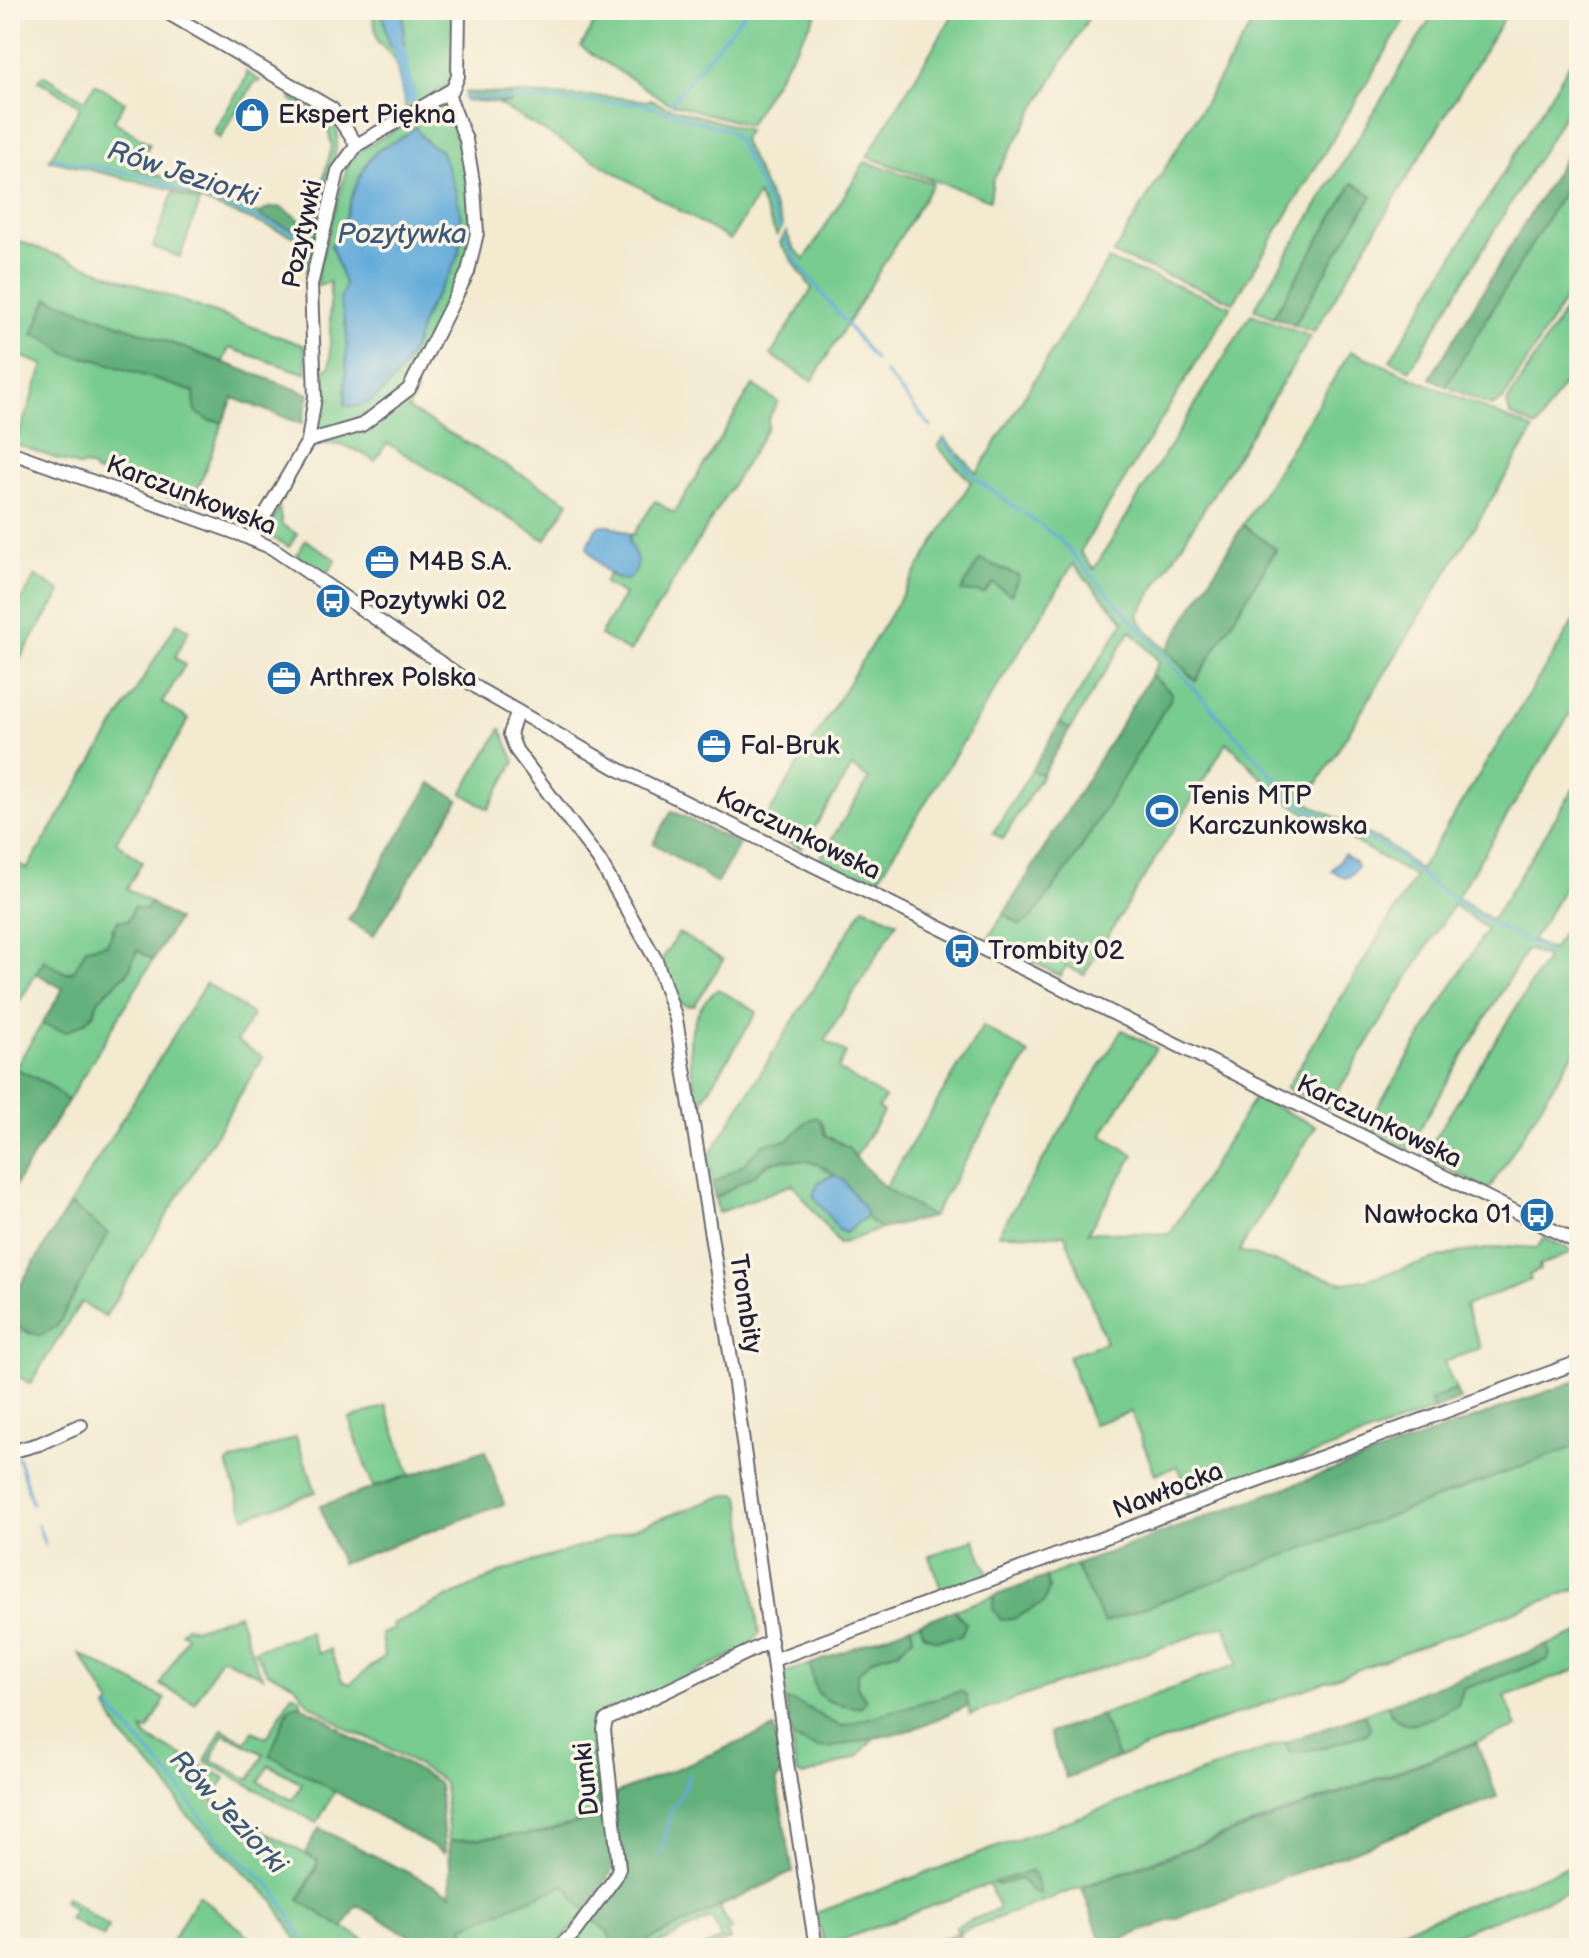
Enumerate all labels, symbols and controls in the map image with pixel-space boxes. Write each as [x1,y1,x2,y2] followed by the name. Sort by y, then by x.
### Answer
[233,96,271,134] shop icon: Ekspert Piękna
[278,100,456,131] place label: Ekspert Piękna
[103,134,264,215] water label: Rów Jeziorki
[276,177,330,291] street label: Pozytywki
[337,218,467,251] water label: Pozytywka
[102,449,280,543] street label: Karczunkowska
[363,543,401,581] office icon: M4B S.A.
[408,547,512,578] place label: M4B S.A.
[314,582,352,620] bus stop icon: Pozytywki 02
[359,586,507,617] place label: Pozytywki 02
[265,659,303,697] office icon: Arthrex Polska
[310,663,477,694] place label: Arthrex Polska
[695,727,733,765] office icon: Fal-Bruk
[740,731,839,762] place label: Fal-Bruk
[710,781,886,887] street label: Karczunkowska
[1188,781,1368,842] place label: Tenis MTP Karczunkowska
[1143,792,1181,830] sports icon: Tenis MTP Karczunkowska
[943,932,981,970] bus stop icon: Trombity 02
[988,936,1125,967] place label: Trombity 02
[1291,1069,1467,1175] street label: Karczunkowska
[1518,1196,1556,1234] bus stop icon: Nawłocka 01
[1363,1200,1511,1231] place label: Nawłocka 01
[722,1252,768,1356] street label: Trombity
[1109,1456,1227,1526] street label: Nawłocka
[568,1741,606,1817] street label: Dumki
[162,1743,295,1882] water label: Rów Jeziorki

